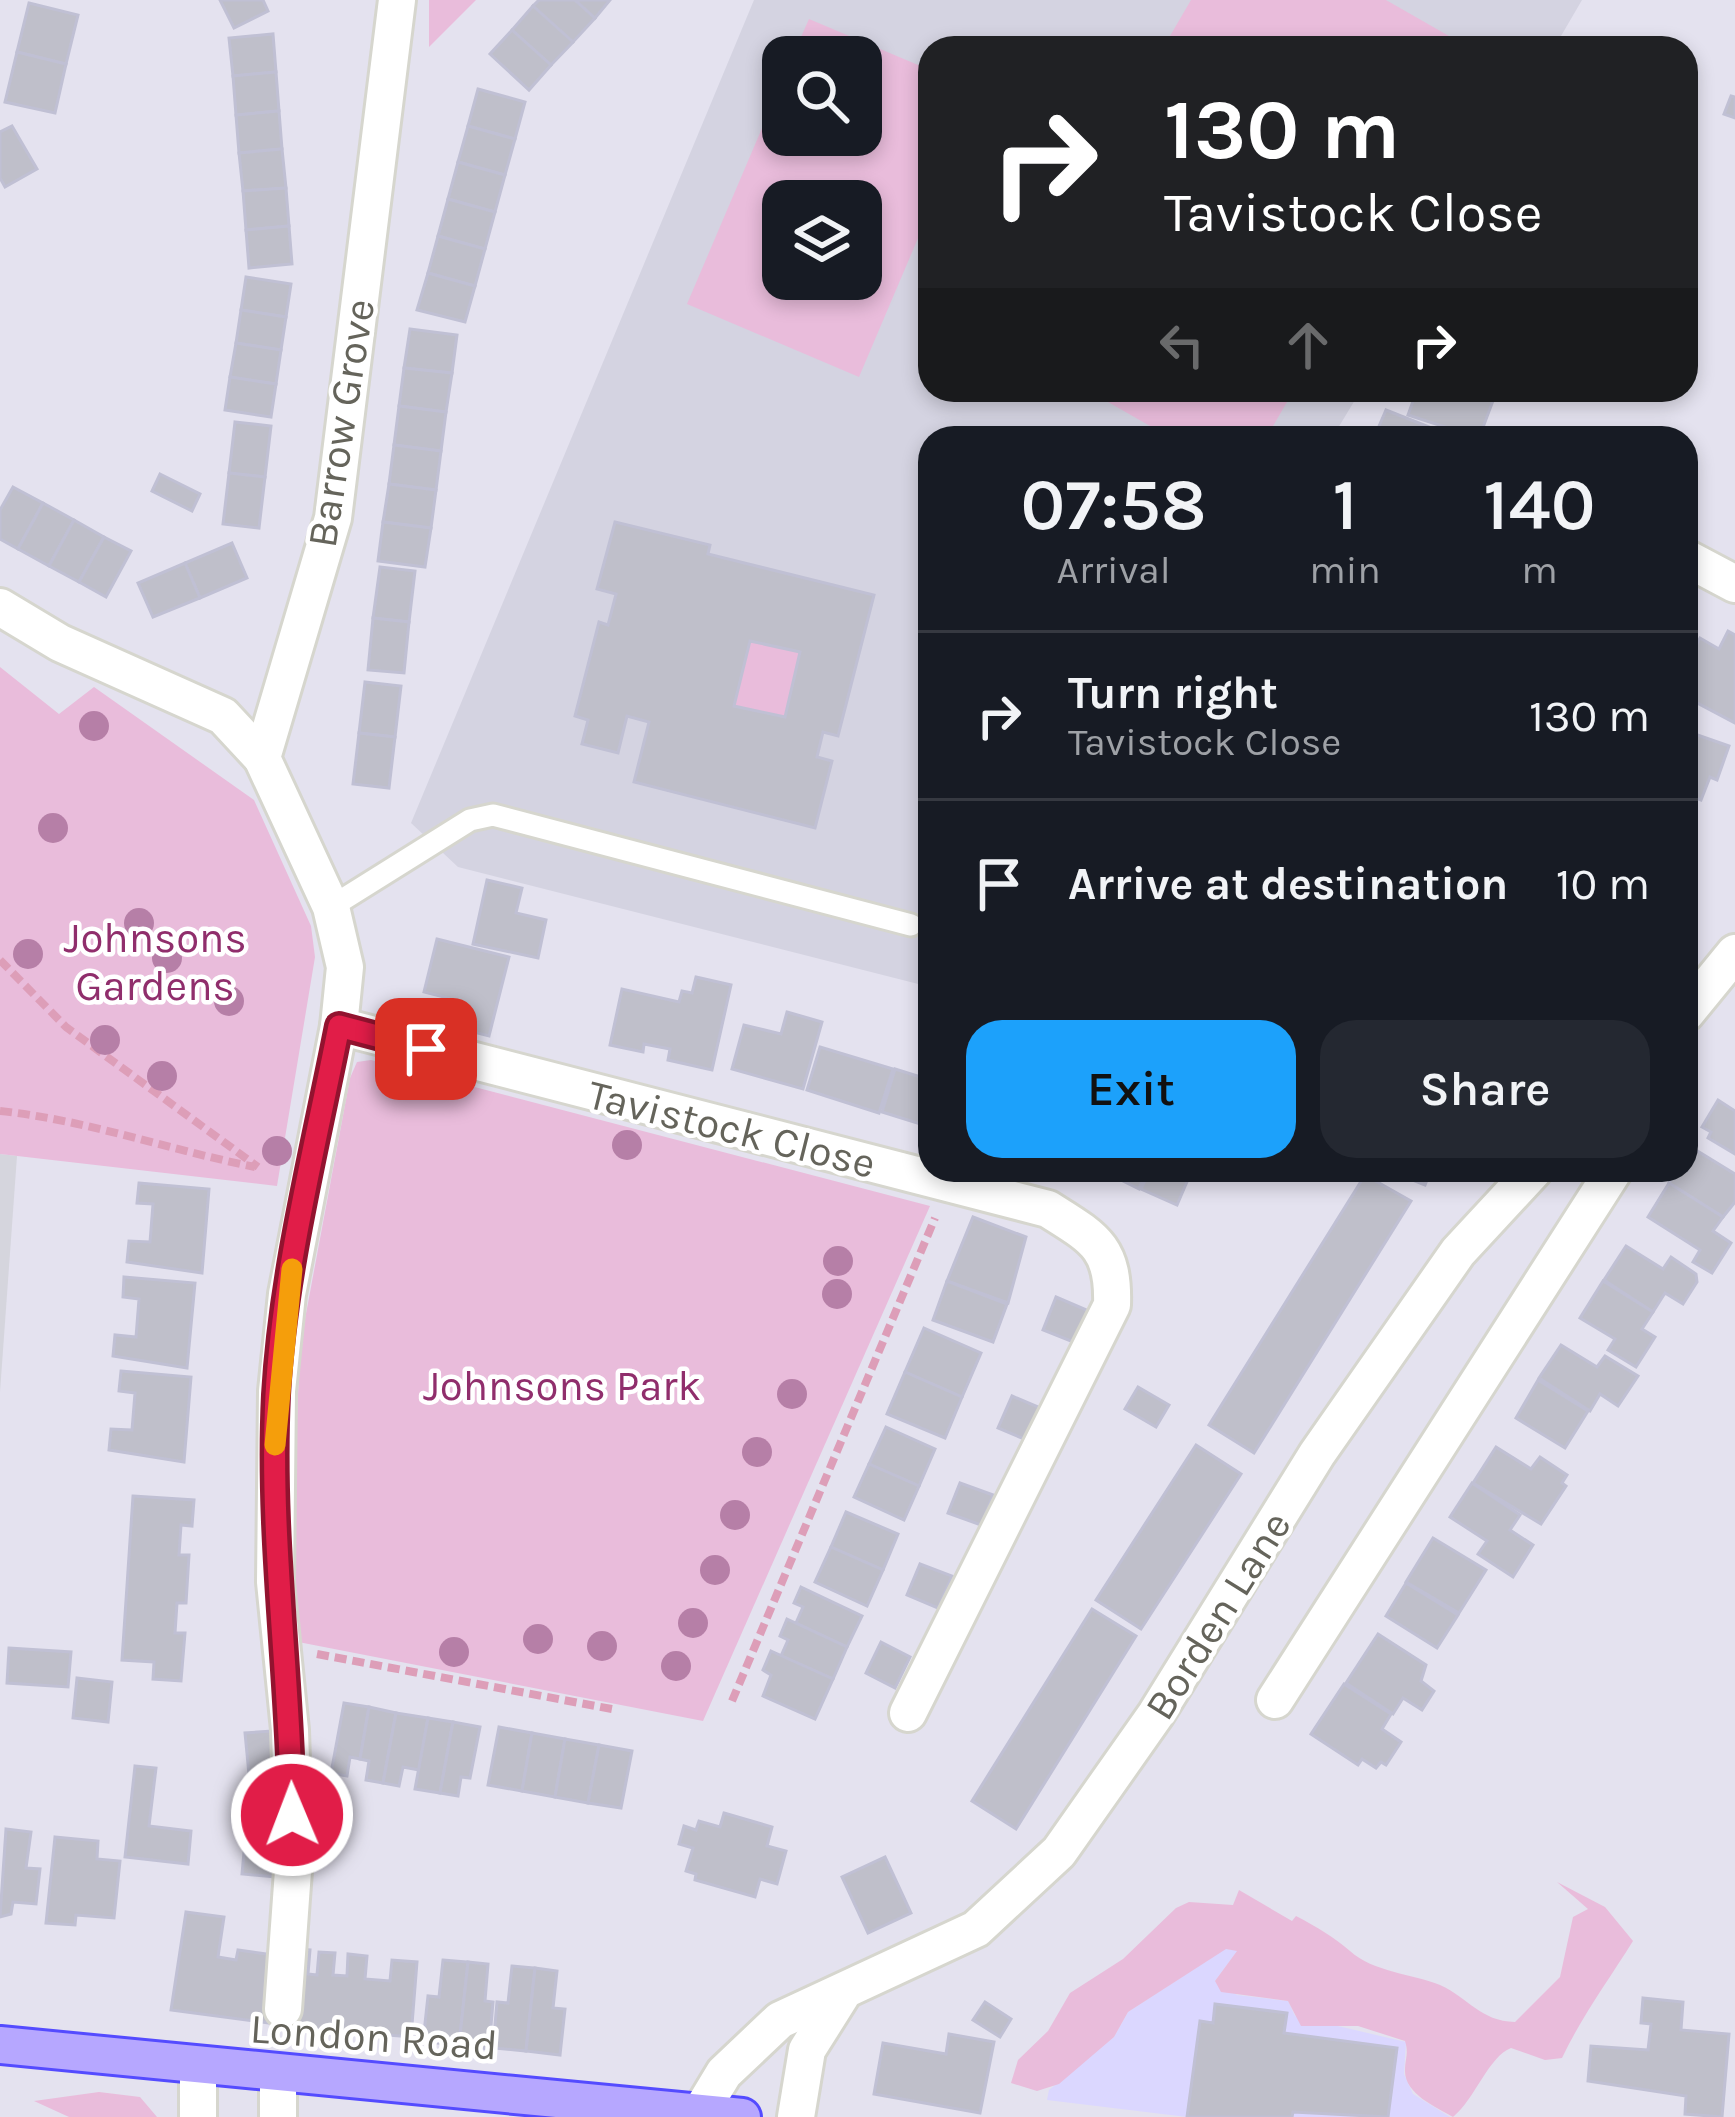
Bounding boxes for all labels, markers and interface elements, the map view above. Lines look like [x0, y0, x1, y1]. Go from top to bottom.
map controls [762, 36, 882, 300]
button: search [762, 36, 882, 156]
text: 130 m [1164, 81, 1400, 179]
icon: right [966, 84, 1122, 240]
button: layers [762, 180, 882, 300]
text: Tavistock Close [1164, 181, 1542, 245]
street label: Barrow Grove [297, 295, 385, 551]
icon: left [1149, 312, 1215, 378]
icon: ahead [1275, 312, 1341, 378]
icon: right [1401, 312, 1467, 378]
text: 07:58 [1021, 463, 1207, 547]
text: 1 [1332, 463, 1358, 547]
text: 140 [1483, 463, 1595, 547]
text: Arrival [1056, 547, 1171, 593]
text: min [1309, 547, 1381, 593]
text: m [1521, 547, 1558, 593]
text: Turn right [1068, 667, 1278, 719]
icon: right [966, 683, 1032, 749]
text: 130 m [1529, 690, 1650, 742]
text: Tavistock Close [1068, 719, 1341, 765]
icon: arrive [966, 851, 1032, 917]
text: Arrive at destination [1068, 858, 1508, 910]
text: 10 m [1556, 858, 1650, 910]
park label: Johnsons Gardens [63, 913, 247, 1011]
pin [375, 998, 477, 1100]
icon: arrive [393, 1016, 459, 1082]
button: Exit [966, 1020, 1296, 1158]
button: Share [1320, 1020, 1650, 1158]
street label: Tavistock Close [583, 1069, 881, 1189]
park label: Johnsons Park [423, 1361, 701, 1411]
street label: Borden Lane [1134, 1502, 1301, 1729]
position arrow [229, 1752, 355, 1878]
street label: London Road [249, 2003, 499, 2071]

